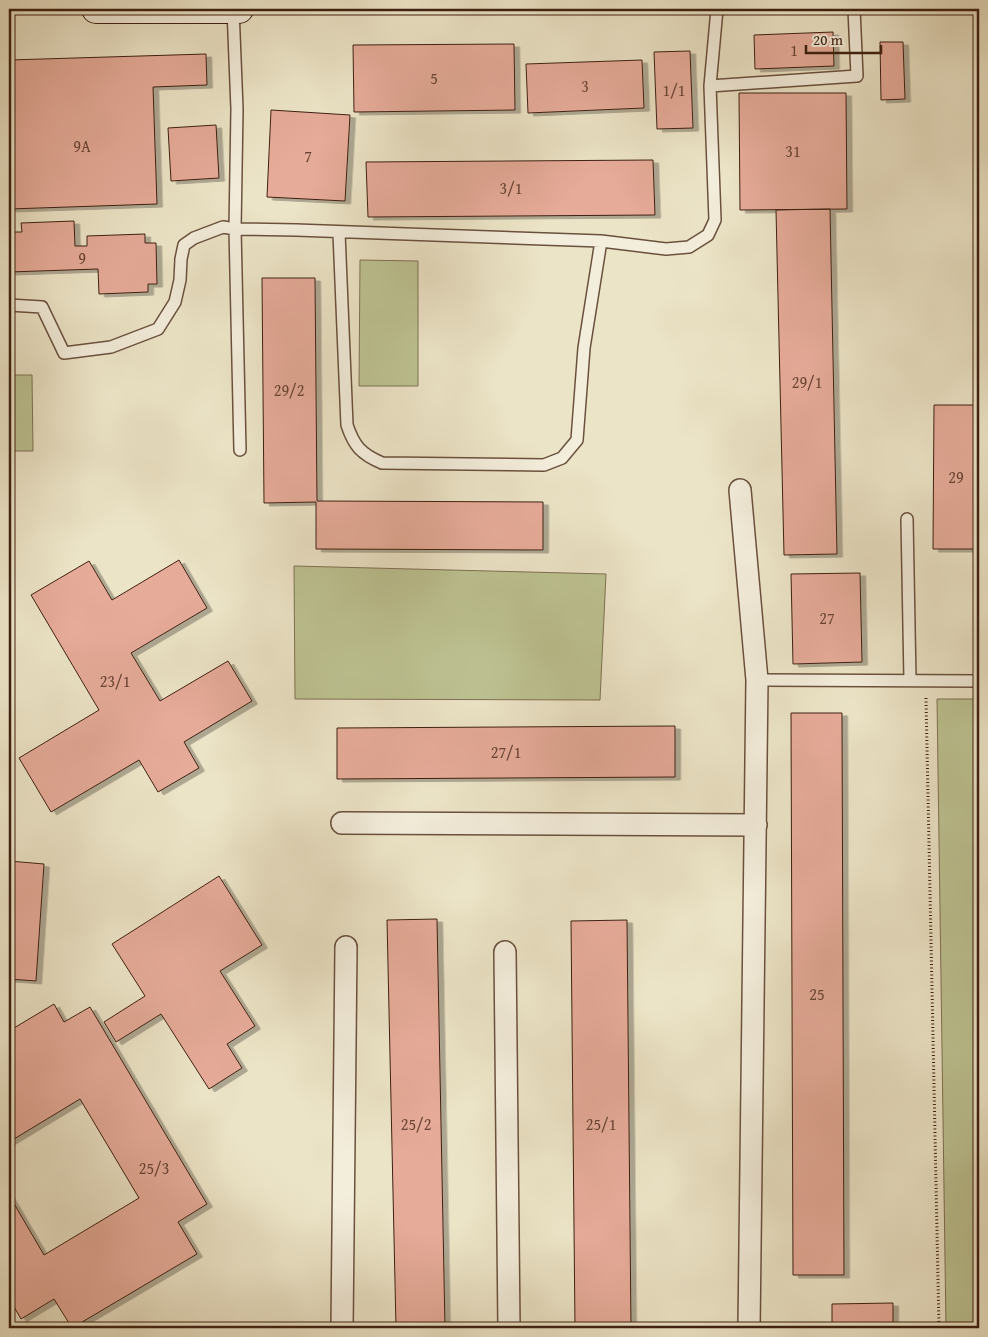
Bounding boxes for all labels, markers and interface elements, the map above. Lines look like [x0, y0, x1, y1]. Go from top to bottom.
scale bar [806, 22, 880, 54]
text: 20 m [813, 29, 844, 50]
house number: 1 [790, 38, 798, 62]
house number: 5 [430, 66, 438, 90]
house number: 3 [581, 74, 589, 98]
house number: 1/1 [663, 78, 685, 102]
house number: 9А [73, 134, 91, 158]
house number: 31 [785, 139, 801, 163]
house number: 7 [304, 144, 312, 168]
house number: 3/1 [500, 176, 522, 200]
house number: 9 [78, 246, 86, 270]
house number: 29/1 [792, 370, 822, 394]
house number: 29/2 [274, 378, 304, 402]
house number: 29 [948, 465, 964, 489]
house number: 27 [819, 606, 835, 630]
house number: 23/1 [100, 669, 130, 693]
house number: 27/1 [491, 740, 521, 764]
house number: 25 [809, 982, 825, 1006]
house number: 25/2 [401, 1112, 431, 1136]
house number: 25/1 [586, 1112, 616, 1136]
house number: 25/3 [139, 1156, 169, 1180]

